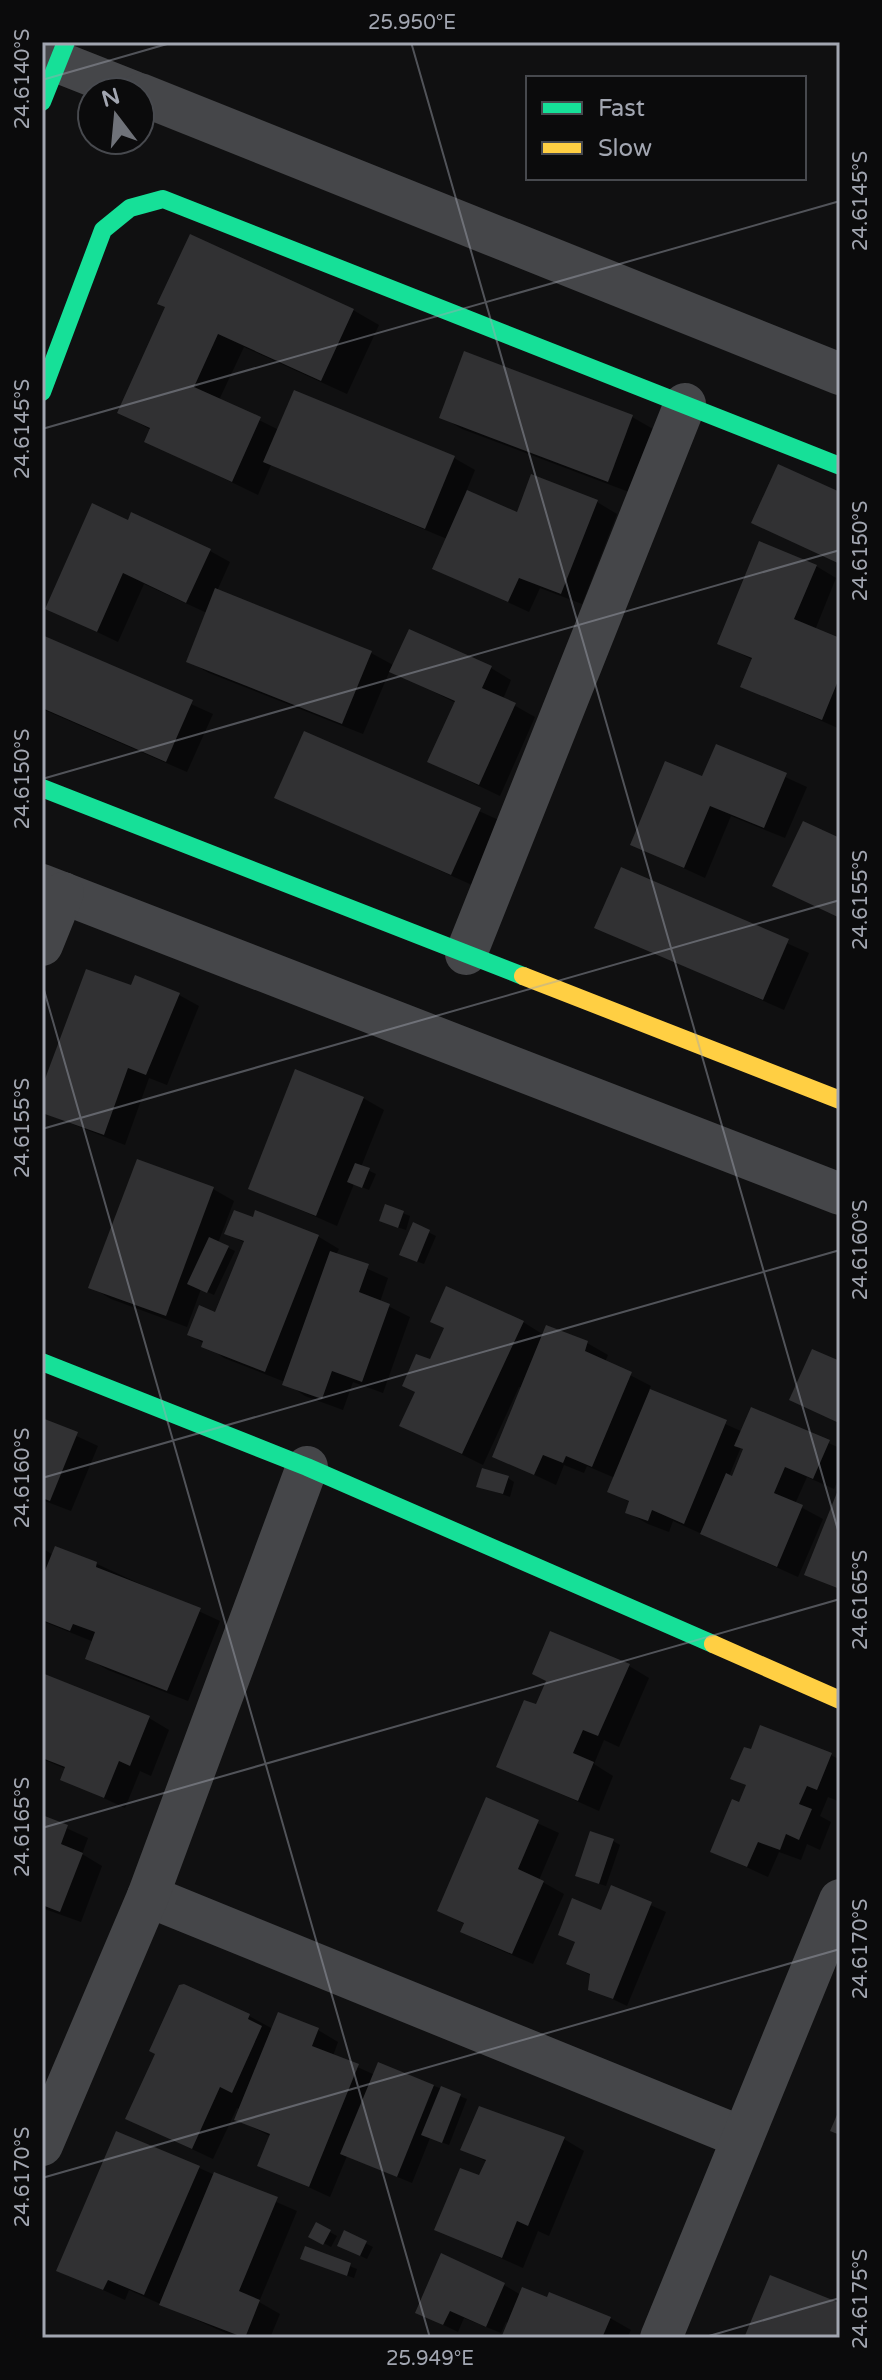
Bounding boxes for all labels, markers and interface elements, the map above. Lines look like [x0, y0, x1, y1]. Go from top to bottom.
text: 25.950°E [368, 11, 456, 35]
text: 24.6140°S [11, 29, 35, 129]
north arrow [76, 76, 156, 156]
legend [526, 76, 806, 180]
text: N [99, 83, 123, 113]
text: Fast [598, 94, 645, 123]
text: Slow [598, 134, 652, 163]
text: 24.6145°S [849, 151, 873, 251]
text: 24.6145°S [11, 379, 35, 479]
text: 24.6150°S [849, 501, 873, 601]
text: 24.6150°S [11, 729, 35, 829]
text: 24.6155°S [849, 850, 873, 950]
text: 24.6155°S [11, 1078, 35, 1178]
text: 24.6160°S [849, 1200, 873, 1300]
text: 24.6160°S [11, 1428, 35, 1528]
text: 24.6165°S [849, 1550, 873, 1650]
text: 24.6165°S [11, 1777, 35, 1877]
text: 24.6170°S [849, 1899, 873, 1999]
text: 24.6170°S [11, 2127, 35, 2227]
text: 24.6175°S [849, 2249, 873, 2349]
text: 25.949°E [386, 2347, 474, 2371]

